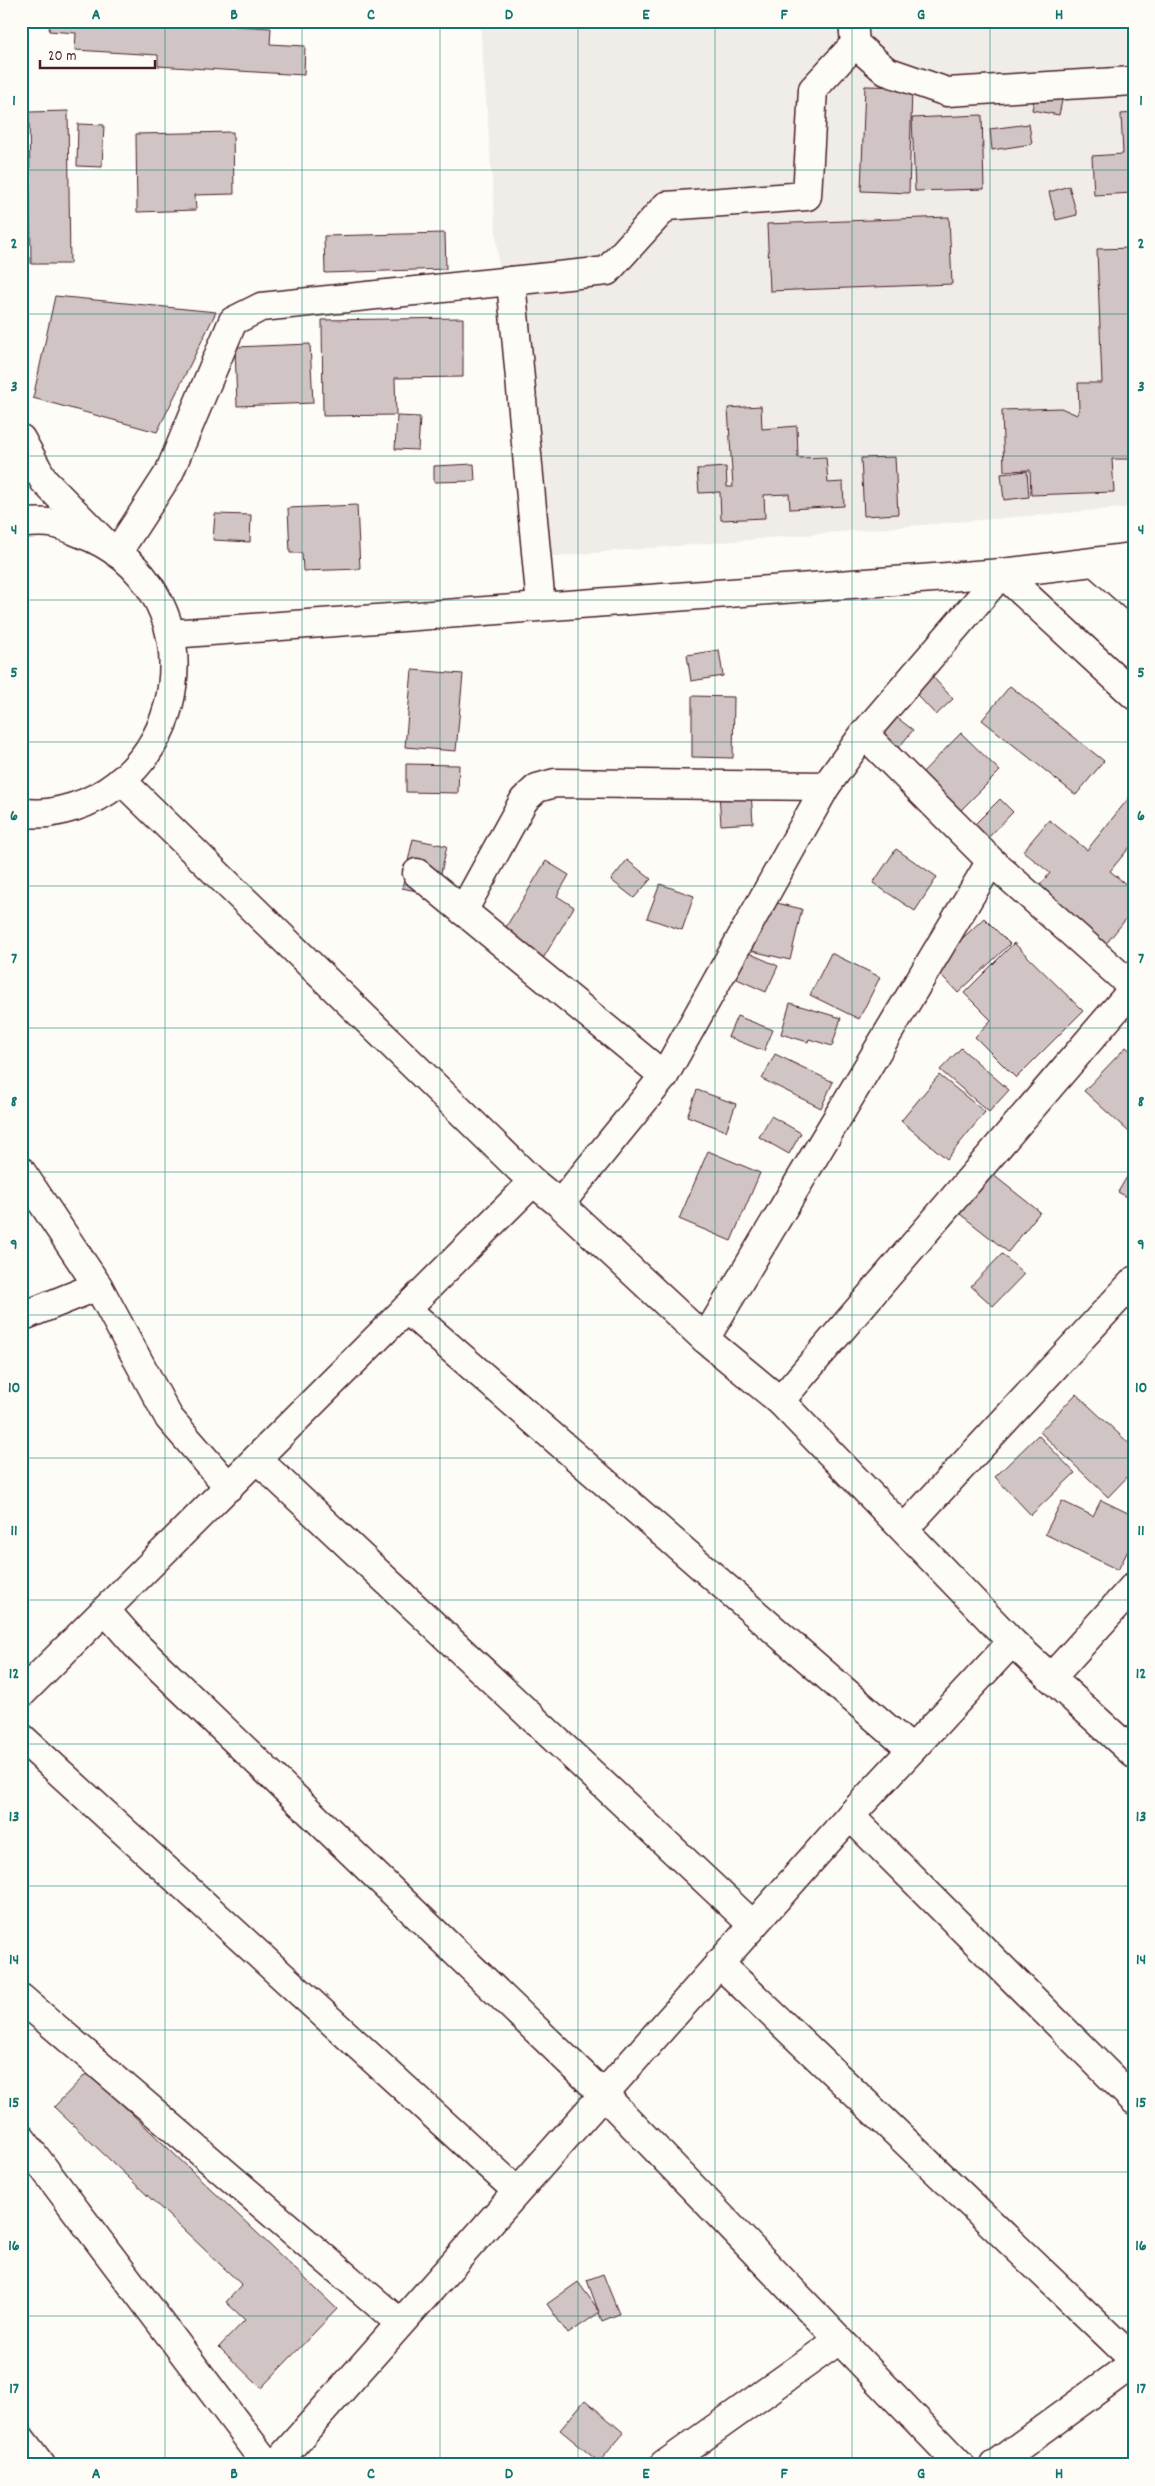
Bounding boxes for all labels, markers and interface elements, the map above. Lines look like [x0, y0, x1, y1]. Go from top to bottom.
text: A [92, 4, 101, 27]
text: B [230, 4, 238, 27]
text: C [367, 4, 375, 27]
text: D [505, 4, 514, 27]
text: E [642, 4, 650, 27]
text: F [780, 4, 788, 27]
text: G [917, 4, 925, 27]
text: H [1055, 4, 1063, 27]
scale bar [40, 38, 155, 70]
text: 20 m [48, 46, 76, 68]
text: 1 [12, 90, 16, 113]
text: 1 [1139, 90, 1143, 113]
text: 2 [11, 233, 18, 256]
text: 2 [1138, 233, 1145, 256]
text: 3 [10, 376, 18, 399]
text: 3 [1137, 376, 1145, 399]
text: 4 [11, 519, 17, 542]
text: 4 [1138, 519, 1144, 542]
text: 5 [10, 662, 18, 685]
text: 5 [1137, 662, 1145, 685]
text: 6 [10, 805, 18, 828]
text: 6 [1137, 805, 1145, 828]
text: 7 [11, 948, 17, 971]
text: 7 [1138, 948, 1144, 971]
text: 8 [11, 1091, 18, 1114]
text: 8 [1138, 1091, 1145, 1114]
text: 9 [10, 1234, 18, 1257]
text: 9 [1137, 1234, 1145, 1257]
text: 10 [8, 1377, 20, 1400]
text: 10 [1135, 1377, 1147, 1400]
text: 11 [10, 1520, 18, 1543]
text: 11 [1137, 1520, 1145, 1543]
text: 12 [9, 1663, 19, 1686]
text: 12 [1136, 1663, 1146, 1686]
text: 13 [9, 1806, 19, 1829]
text: 13 [1136, 1806, 1146, 1829]
text: 14 [9, 1949, 19, 1972]
text: 14 [1136, 1949, 1146, 1972]
text: 15 [9, 2092, 19, 2115]
text: 15 [1136, 2092, 1146, 2115]
text: 16 [8, 2235, 20, 2258]
text: 16 [1135, 2235, 1147, 2258]
text: 17 [9, 2378, 19, 2401]
text: 17 [1136, 2378, 1146, 2401]
text: A [92, 2463, 101, 2486]
text: B [230, 2463, 238, 2486]
text: C [367, 2463, 375, 2486]
text: D [505, 2463, 514, 2486]
text: E [642, 2463, 650, 2486]
text: F [780, 2463, 788, 2486]
text: G [917, 2463, 925, 2486]
text: H [1055, 2463, 1063, 2486]

